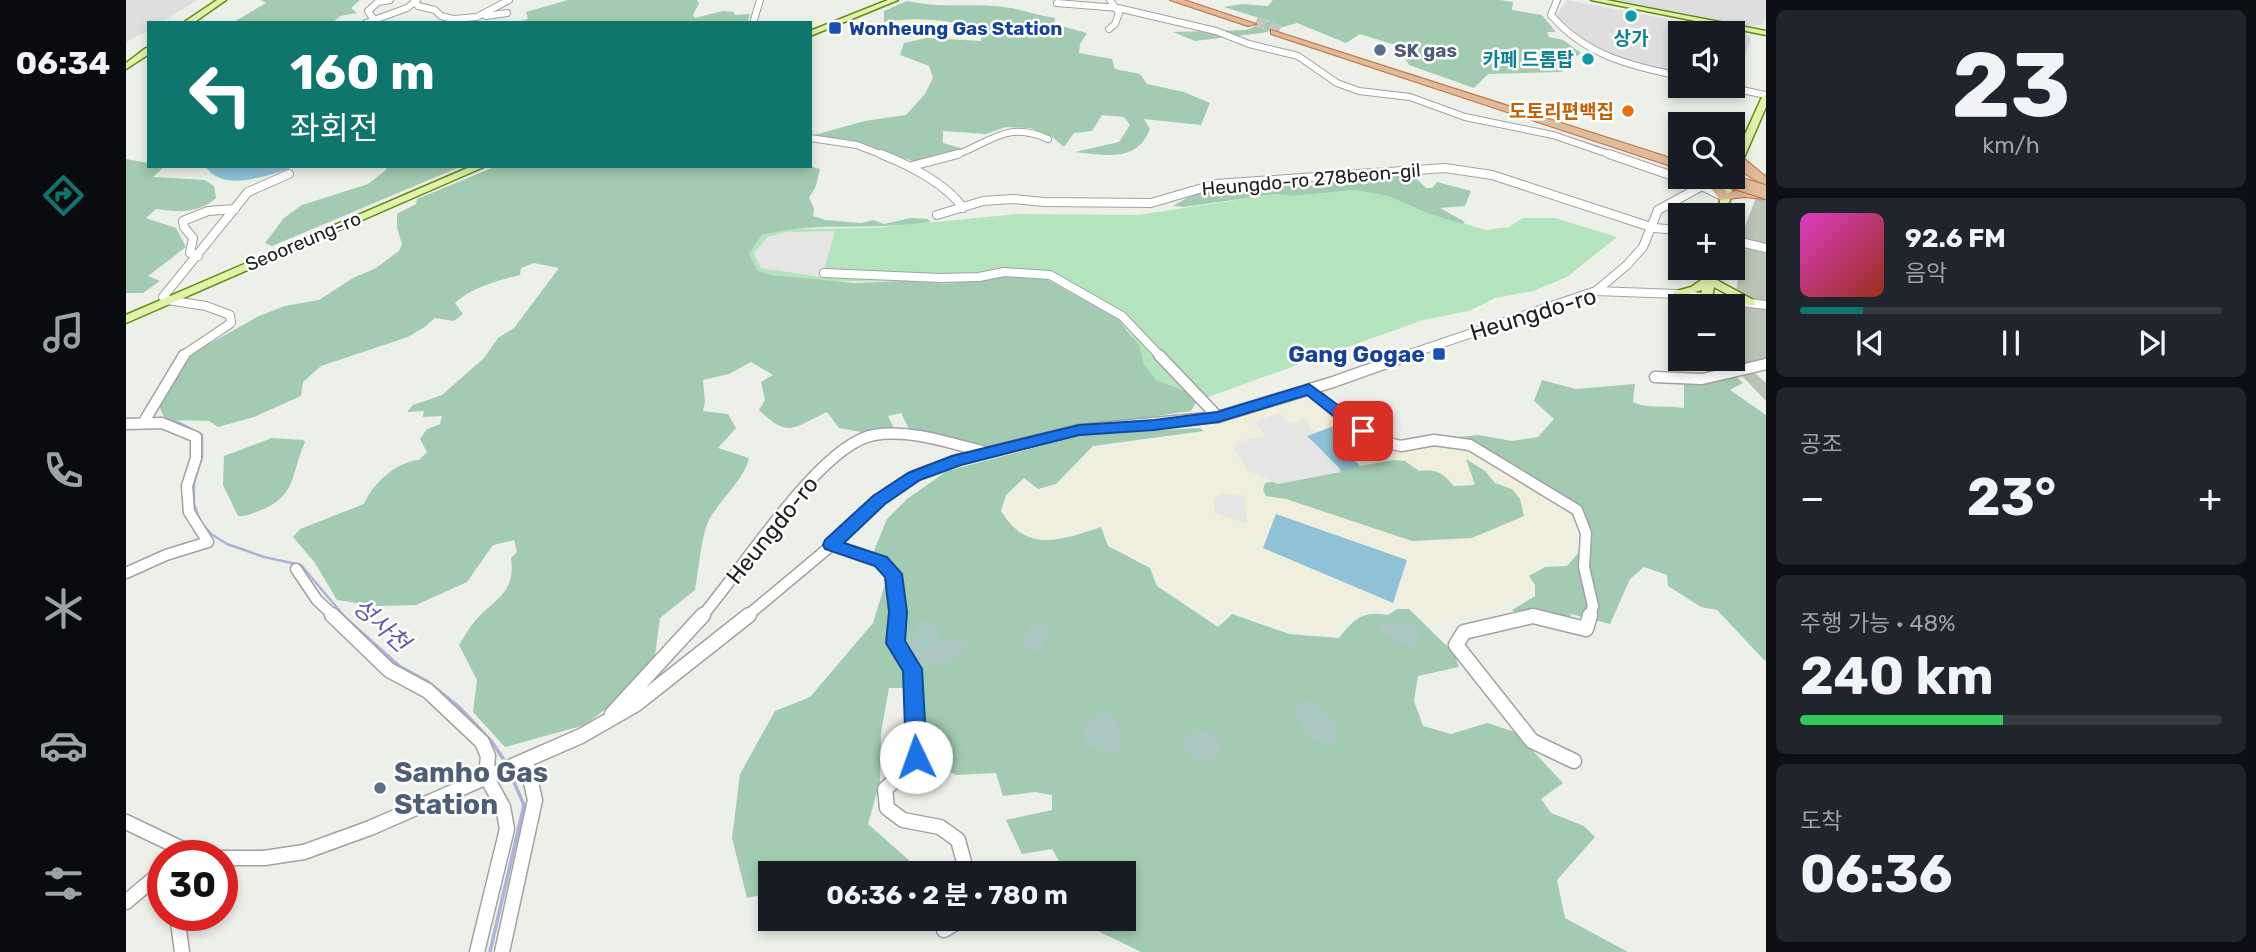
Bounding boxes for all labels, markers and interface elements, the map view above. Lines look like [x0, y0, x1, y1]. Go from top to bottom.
marker: 상가 [1623, 8, 1639, 24]
place label: Wonheung Gas Station [849, 17, 1063, 40]
marker: Wonheung Gas Station [827, 20, 843, 36]
map controls [1668, 21, 1745, 371]
button: sound [1668, 21, 1745, 98]
place label: 상가 [1614, 27, 1649, 50]
text: 23 [1951, 31, 2071, 139]
place label: SK gas [1394, 39, 1457, 62]
marker: SK gas [1372, 42, 1388, 58]
text: 160 m [290, 43, 435, 101]
text: 06:34 [16, 44, 110, 82]
place label: 카페 드롭탑 [1483, 48, 1574, 71]
icon: left [175, 49, 266, 140]
marker: 카페 드롭탑 [1580, 51, 1596, 67]
place label: 도토리편백집 [1509, 100, 1614, 123]
marker: 도토리편백집 [1620, 103, 1636, 119]
text: 좌회전 [290, 109, 378, 147]
button: search [1668, 112, 1745, 189]
text: km/h [1982, 131, 2040, 159]
street label: Heungdo-ro 278beon-gil [1201, 158, 1421, 201]
icon: directions [39, 171, 88, 220]
button: + [1668, 203, 1745, 280]
street label: Seooreung-ro [242, 207, 364, 276]
text: 92.6 FM [1905, 223, 2006, 254]
text: 음악 [1905, 259, 1947, 287]
street label: Heungdo-ro [1466, 282, 1600, 346]
button: − [1668, 294, 1745, 371]
icon: music [39, 308, 88, 357]
icon: previous [1851, 324, 1889, 362]
icon: pause [1992, 324, 2030, 362]
icon: next [2133, 324, 2171, 362]
place label: Gang Gogae [1288, 340, 1425, 368]
marker: Gang Gogae [1431, 346, 1447, 362]
pin [1333, 401, 1393, 461]
icon: arrive [1344, 412, 1382, 450]
text: 공조 [1800, 430, 1842, 458]
icon: phone [39, 446, 88, 495]
text: 23° [1967, 466, 2056, 528]
street label: Heungdo-ro [720, 470, 824, 590]
text: − [1800, 475, 1825, 521]
text: + [2198, 475, 2222, 521]
icon: climate [39, 584, 88, 633]
water label: 성사천 [347, 592, 417, 660]
text: 주행 가능 · 48% [1800, 609, 1956, 637]
text: 240 km [1800, 645, 1994, 707]
position arrow [879, 720, 953, 794]
icon: car [39, 721, 88, 770]
place label: Samho Gas Station [394, 756, 548, 821]
marker: Samho Gas Station [372, 780, 388, 796]
text: 도착 [1800, 807, 1842, 835]
speed limit sign: 30 [147, 840, 238, 931]
text: 06:36 [1800, 843, 1953, 905]
icon: filters [39, 859, 88, 908]
text: 06:36 · 2 분 · 780 m [826, 880, 1068, 911]

